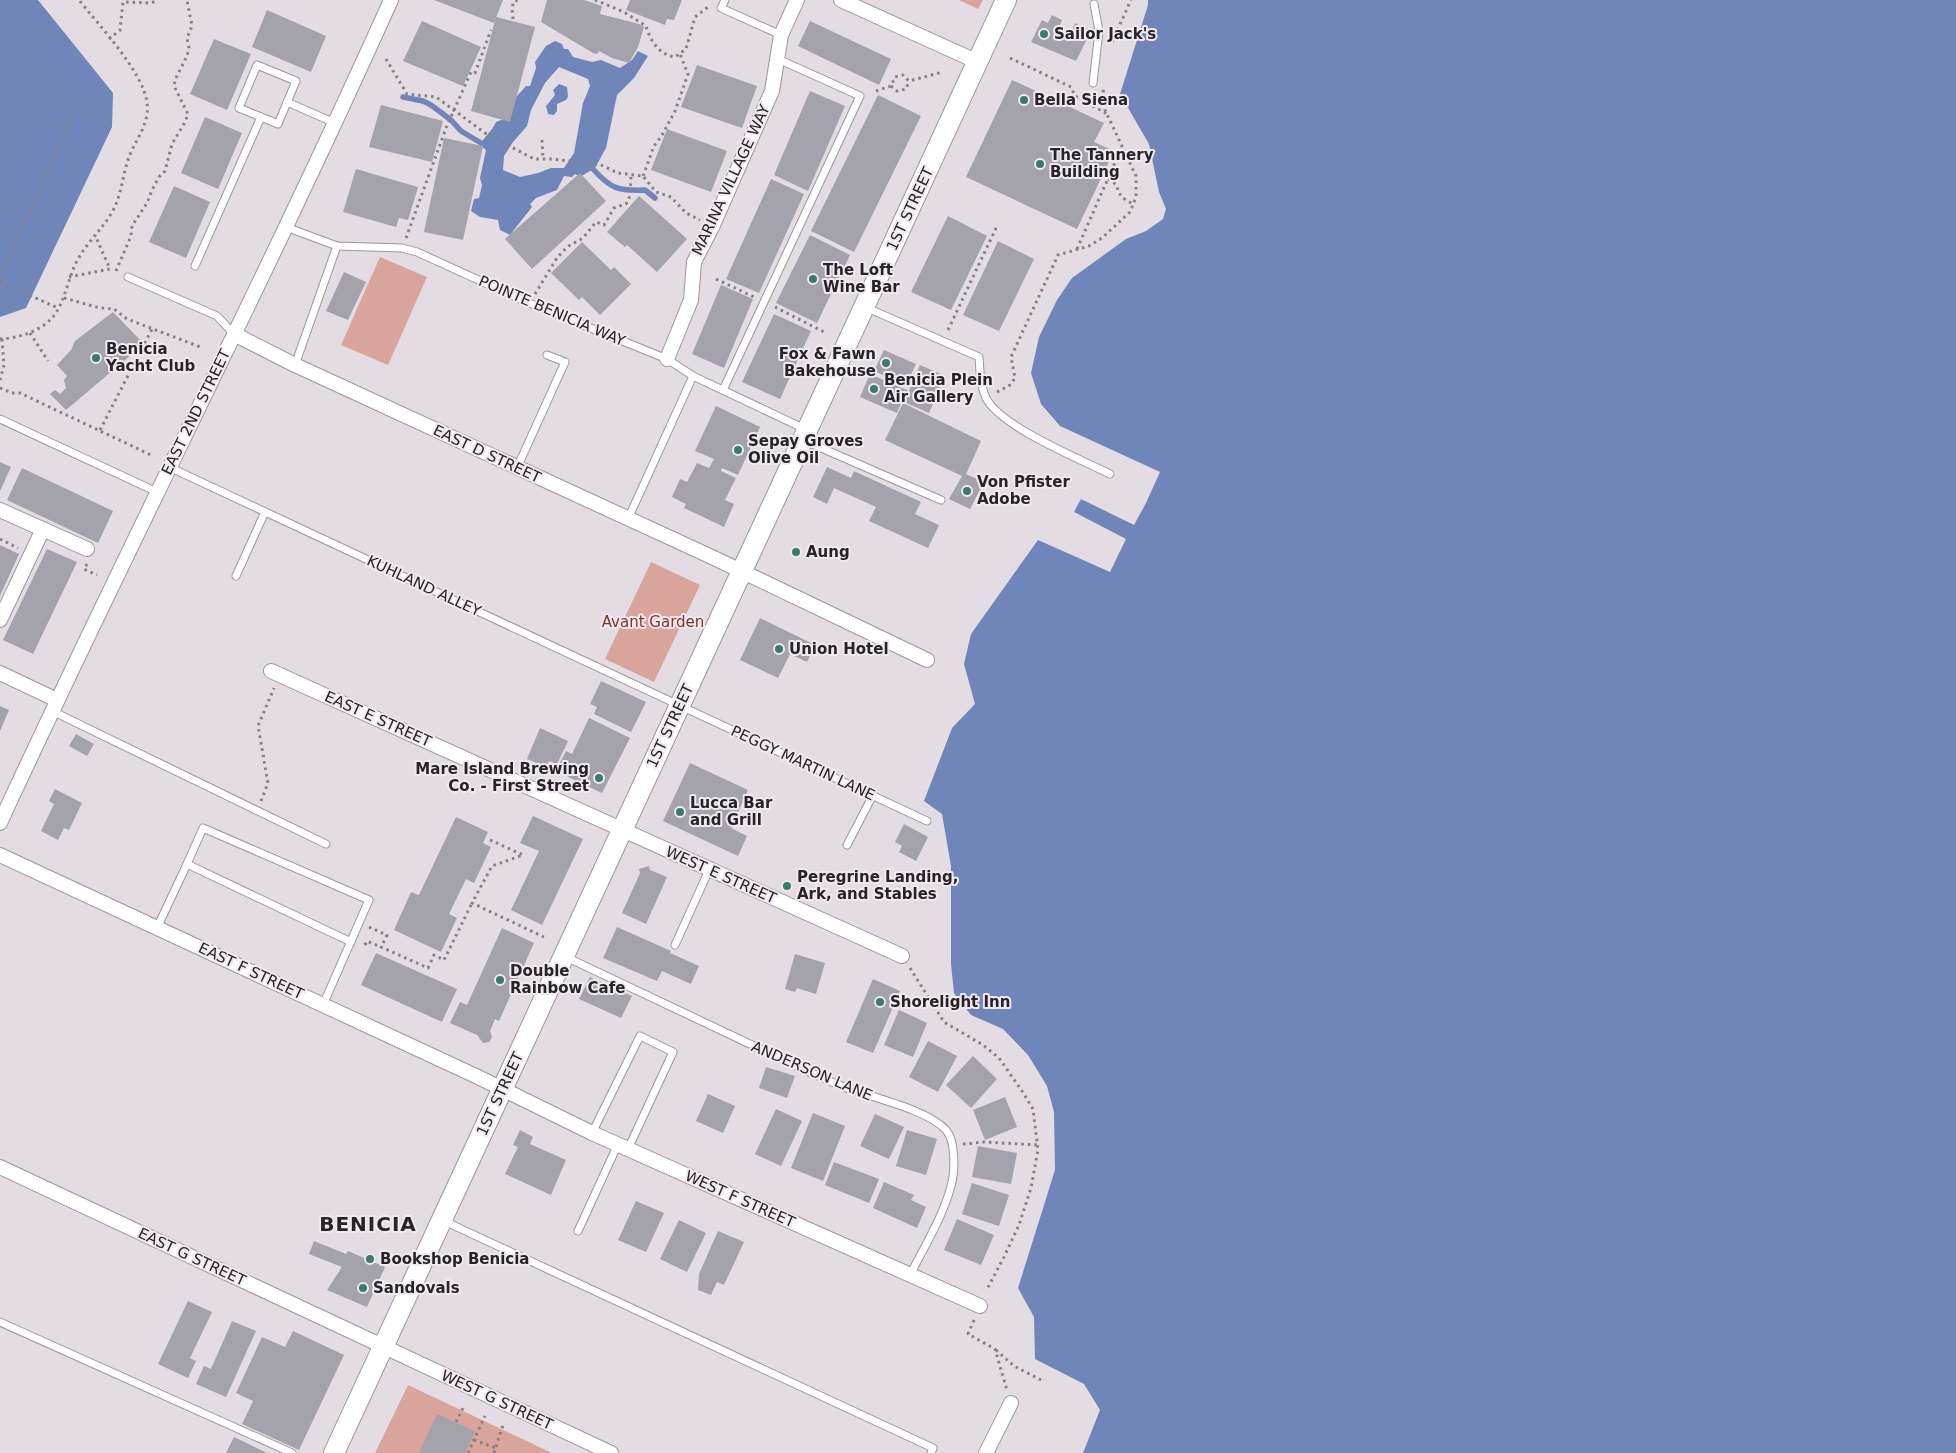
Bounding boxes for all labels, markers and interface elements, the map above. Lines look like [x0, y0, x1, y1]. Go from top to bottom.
place label: Sailor Jack's [1054, 25, 1156, 43]
marker: Sailor Jack's [1038, 28, 1050, 40]
place label: Bella Siena [1034, 91, 1128, 109]
marker: Bella Siena [1018, 94, 1030, 106]
street label: MARINA VILLAGE WAY [688, 101, 774, 258]
place label: The Tannery Building [1050, 146, 1154, 181]
marker: The Tannery Building [1034, 158, 1046, 170]
street label: 1ST STREET [883, 164, 938, 254]
place label: The Loft Wine Bar [823, 261, 900, 296]
street label: POINTE BENICIA WAY [476, 272, 629, 350]
marker: The Loft Wine Bar [807, 273, 819, 285]
place label: Benicia Yacht Club [105, 340, 195, 375]
place label: Fox & Fawn Bakehouse [779, 345, 876, 380]
street label: EAST 2ND STREET [158, 346, 235, 478]
marker: Benicia Yacht Club [90, 352, 102, 364]
marker: Fox & Fawn Bakehouse [880, 357, 892, 369]
place label: Benicia Plein Air Gallery [884, 371, 993, 406]
marker: Benicia Plein Air Gallery [868, 383, 880, 395]
street label: EAST D STREET [430, 421, 544, 487]
place label: Sepay Groves Olive Oil [748, 432, 863, 467]
marker: Sepay Groves Olive Oil [732, 444, 744, 456]
place label: Von Pfister Adobe [977, 473, 1070, 508]
marker: Von Pfister Adobe [961, 485, 973, 497]
place label: Aung [806, 543, 850, 561]
marker: Aung [790, 546, 802, 558]
street label: KUHLAND ALLEY [364, 552, 485, 621]
park label: Avant Garden [602, 613, 704, 631]
place label: Union Hotel [789, 640, 889, 658]
marker: Union Hotel [773, 643, 785, 655]
street label: 1ST STREET [643, 681, 698, 771]
street label: EAST E STREET [322, 687, 435, 751]
street label: PEGGY MARTIN LANE [728, 722, 878, 804]
place label: Mare Island Brewing Co. - First Street [415, 760, 589, 795]
marker: Mare Island Brewing Co. - First Street [593, 772, 605, 784]
place label: Lucca Bar and Grill [690, 794, 773, 829]
marker: Lucca Bar and Grill [674, 806, 686, 818]
street label: WEST E STREET [663, 843, 780, 908]
place label: Peregrine Landing, Ark, and Stables [797, 868, 958, 903]
marker: Peregrine Landing, Ark, and Stables [781, 880, 793, 892]
street label: EAST F STREET [196, 939, 307, 1004]
place label: Double Rainbow Cafe [510, 962, 625, 997]
marker: Double Rainbow Cafe [494, 974, 506, 986]
place label: Shorelight Inn [890, 993, 1010, 1011]
marker: Shorelight Inn [874, 996, 886, 1008]
street label: ANDERSON LANE [749, 1037, 875, 1105]
street label: 1ST STREET [473, 1049, 528, 1139]
street label: WEST F STREET [682, 1167, 798, 1232]
district label: BENICIA [319, 1212, 417, 1236]
street label: EAST G STREET [135, 1224, 249, 1290]
place label: Bookshop Benicia [380, 1250, 529, 1268]
marker: Bookshop Benicia [364, 1253, 376, 1265]
place label: Sandovals [373, 1279, 460, 1297]
marker: Sandovals [357, 1282, 369, 1294]
street label: WEST G STREET [438, 1366, 557, 1434]

